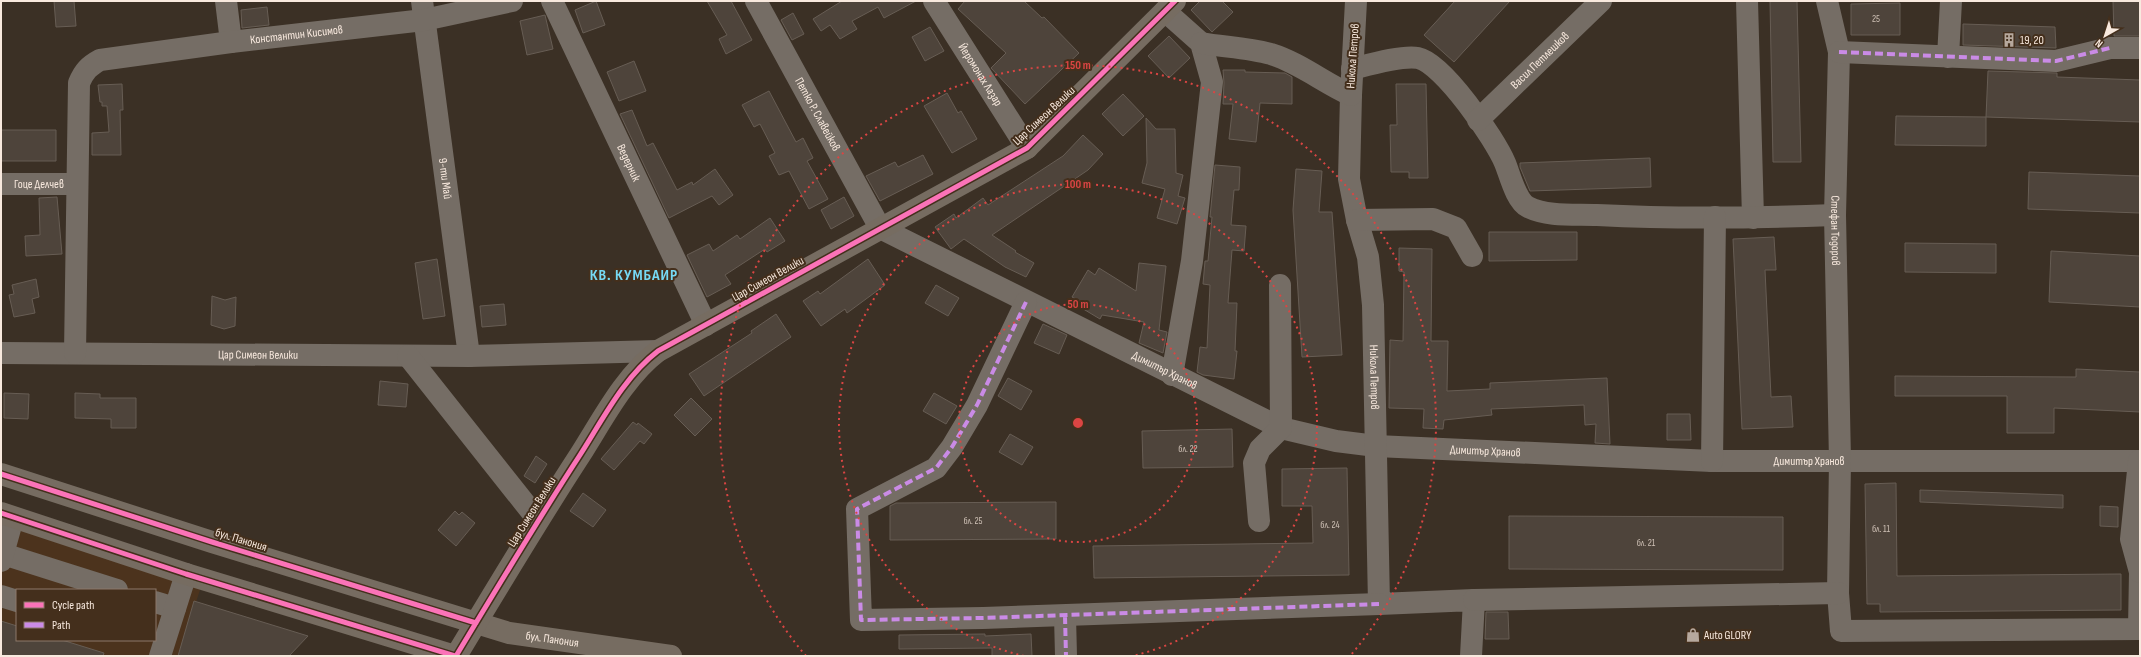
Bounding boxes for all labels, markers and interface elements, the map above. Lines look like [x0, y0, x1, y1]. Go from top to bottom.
house number: 25 [1872, 13, 1880, 25]
north arrow [2085, 16, 2125, 56]
street label: Константин Кисимов [249, 22, 344, 47]
street label: Никола Петров [1343, 23, 1363, 89]
street label: Васил Петлешков [1507, 28, 1572, 92]
building icon: 19, 20 [2001, 32, 2017, 48]
place label: 19, 20 [2020, 33, 2044, 48]
text: N [2093, 36, 2105, 50]
street label: Йеромонах Лазар [955, 40, 1006, 109]
text: 150 m [1065, 58, 1091, 73]
street label: Петко Р. Славейков [792, 75, 844, 154]
street label: Цар Симеон Велики [1010, 83, 1078, 149]
street label: Ведерник [614, 142, 644, 184]
street label: 9-ти Май [435, 157, 456, 200]
street label: Гоце Делчев [14, 177, 64, 192]
text: 100 m [1065, 177, 1091, 192]
street label: Стефан Тодоров [1827, 195, 1844, 266]
street label: Цар Симеон Велики [729, 253, 807, 305]
district label: КВ. КУМБАИР [590, 266, 678, 285]
text: 50 m [1068, 297, 1088, 312]
street label: Никола Петров [1366, 345, 1383, 410]
street label: Цар Симеон Велики [218, 347, 298, 362]
street label: Димитър Хранов [1130, 348, 1200, 393]
centre of rings [1071, 416, 1085, 430]
street label: Димитър Хранов [1450, 442, 1521, 460]
house number: бл. 22 [1178, 443, 1198, 455]
street label: Димитър Хранов [1774, 454, 1845, 469]
street label: Цар Симеон Велики [504, 474, 560, 550]
house number: бл. 25 [963, 515, 983, 527]
house number: бл. 24 [1320, 519, 1340, 531]
house number: бл. 11 [1872, 523, 1891, 535]
street label: бул. Панония [213, 525, 269, 555]
house number: бл. 21 [1637, 537, 1656, 549]
legend [16, 589, 156, 641]
text: Cycle path [52, 598, 94, 613]
text: Path [52, 618, 70, 633]
shop icon: Auto GLORY [1685, 627, 1701, 643]
street label: бул. Панония [525, 628, 580, 650]
place label: Auto GLORY [1703, 628, 1751, 643]

